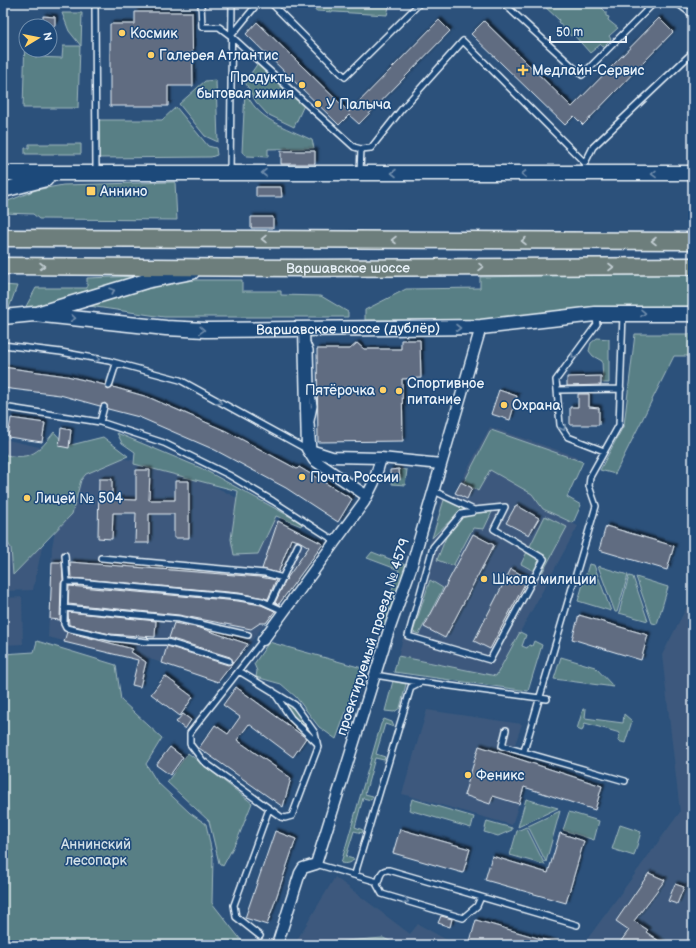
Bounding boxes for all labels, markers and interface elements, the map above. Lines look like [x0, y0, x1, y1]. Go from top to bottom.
north arrow [18, 18, 58, 58]
scale bar [550, 18, 626, 44]
place label: Космик [130, 25, 178, 42]
text: 50 m [556, 25, 583, 40]
marker: Космик [117, 28, 127, 38]
text: N [40, 31, 54, 42]
place label: Галерея Атлантис [159, 47, 278, 64]
marker: Галерея Атлантис [146, 50, 156, 60]
place label: Медлайн-Сервис [532, 62, 645, 79]
marker: Медлайн-Сервис [517, 64, 529, 76]
place label: Продукты бытовая химия [197, 69, 294, 102]
marker: Продукты бытовая химия [297, 80, 307, 90]
place label: У Палыча [326, 96, 392, 113]
marker: У Палыча [313, 99, 323, 109]
one-way arrow [261, 169, 267, 177]
one-way arrow [391, 169, 397, 177]
one-way arrow [521, 170, 527, 178]
one-way arrow [651, 170, 657, 178]
place label: Аннино [99, 183, 147, 200]
marker: Аннино [85, 185, 97, 197]
one-way arrow [261, 235, 267, 244]
one-way arrow [391, 236, 397, 244]
one-way arrow [521, 237, 527, 245]
one-way arrow [651, 237, 657, 245]
street label: Варшавское шоссе [286, 259, 410, 277]
one-way arrow [39, 262, 45, 270]
one-way arrow [478, 263, 484, 271]
one-way arrow [608, 263, 614, 271]
one-way arrow [108, 287, 115, 296]
one-way arrow [640, 309, 646, 318]
one-way arrow [70, 314, 76, 323]
street label: Варшавское шоссе (дублёр) [256, 319, 440, 338]
one-way arrow [455, 324, 461, 332]
one-way arrow [199, 326, 205, 334]
one-way arrow [572, 351, 579, 358]
one-way arrow [94, 354, 100, 363]
place label: Спортивное питание [407, 375, 484, 408]
place label: Пятёрочка [305, 382, 376, 399]
marker: Пятёрочка [378, 385, 388, 395]
marker: Спортивное питание [394, 386, 404, 396]
one-way arrow [214, 397, 222, 404]
place label: Охрана [512, 397, 561, 414]
marker: Охрана [499, 400, 509, 410]
one-way arrow [558, 424, 566, 431]
place label: Почта России [310, 469, 399, 486]
marker: Почта России [297, 472, 307, 482]
place label: Лицей № 504 [34, 490, 124, 507]
marker: Лицей № 504 [22, 493, 32, 503]
street label: проектируемый проезд № 4579 [333, 536, 413, 738]
place label: Школа милиции [492, 571, 597, 588]
marker: Школа милиции [479, 574, 489, 584]
place label: Феникс [476, 767, 525, 784]
marker: Феникс [463, 770, 473, 780]
park label: Аннинский лесопарк [60, 836, 131, 869]
one-way arrow [402, 896, 409, 905]

